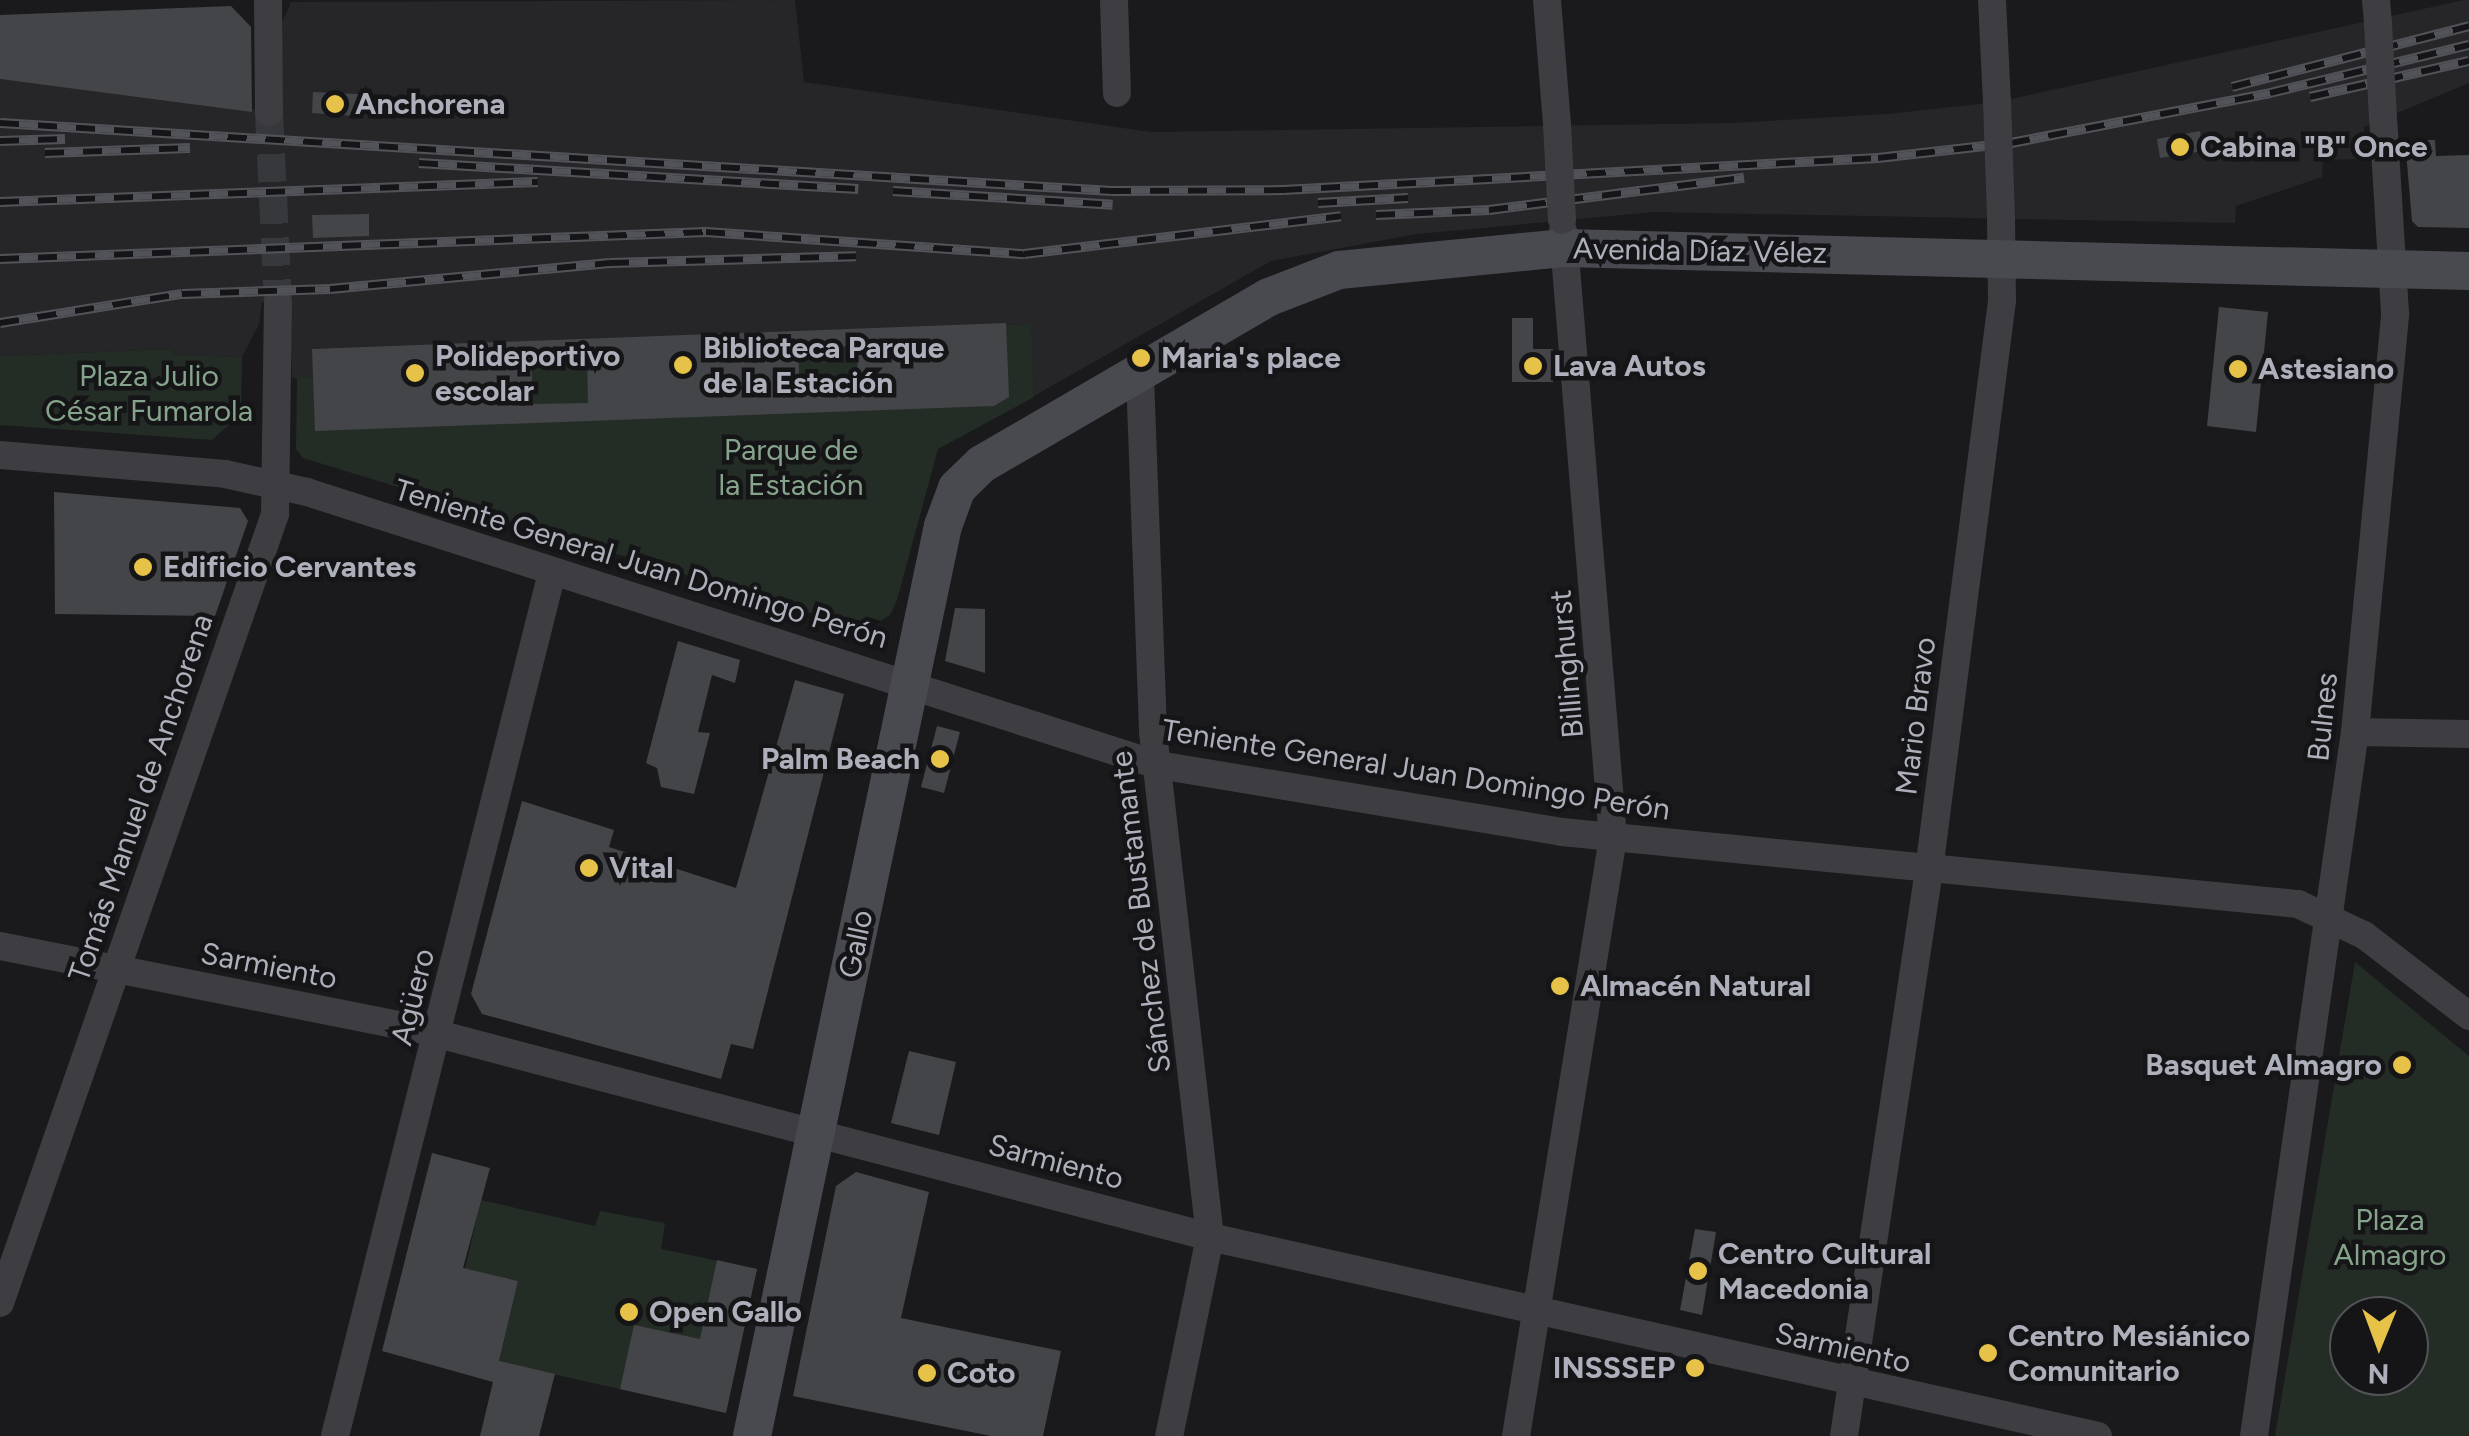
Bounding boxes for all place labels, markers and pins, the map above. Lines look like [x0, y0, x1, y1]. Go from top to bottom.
place label: Anchorena [355, 86, 505, 122]
marker: Anchorena [324, 93, 346, 115]
place label: Cabina "B" Once [2200, 129, 2428, 165]
marker: Cabina "B" Once [2169, 136, 2191, 158]
place label: Biblioteca Parque de la Estación [703, 330, 944, 400]
place label: Polideportivo escolar [435, 338, 620, 408]
place label: Maria's place [1161, 340, 1341, 376]
marker: Maria's place [1130, 347, 1152, 369]
place label: Lava Autos [1553, 348, 1706, 384]
place label: Astesiano [2258, 351, 2394, 387]
marker: Biblioteca Parque de la Estación [672, 354, 694, 376]
marker: Lava Autos [1522, 355, 1544, 377]
marker: Astesiano [2227, 358, 2249, 380]
marker: Polideportivo escolar [404, 362, 426, 384]
place label: Edificio Cervantes [163, 549, 416, 585]
marker: Edificio Cervantes [132, 556, 154, 578]
place label: Palm Beach [761, 741, 920, 777]
marker: Palm Beach [929, 748, 951, 770]
place label: Vital [609, 850, 674, 886]
marker: Vital [578, 857, 600, 879]
place label: Almacén Natural [1580, 968, 1811, 1004]
marker: Almacén Natural [1549, 975, 1571, 997]
place label: Basquet Almagro [2145, 1047, 2382, 1083]
marker: Basquet Almagro [2391, 1054, 2413, 1076]
place label: Centro Cultural Macedonia [1718, 1236, 1931, 1306]
marker: Centro Cultural Macedonia [1687, 1260, 1709, 1282]
place label: Open Gallo [649, 1294, 802, 1330]
marker: Open Gallo [618, 1301, 640, 1323]
place label: Centro Mesiánico Comunitario [2008, 1318, 2250, 1388]
marker: Centro Mesiánico Comunitario [1977, 1342, 1999, 1364]
place label: INSSSEP [1553, 1350, 1675, 1386]
place label: Coto [947, 1355, 1015, 1391]
marker: INSSSEP [1684, 1357, 1706, 1379]
marker: Coto [916, 1362, 938, 1384]

